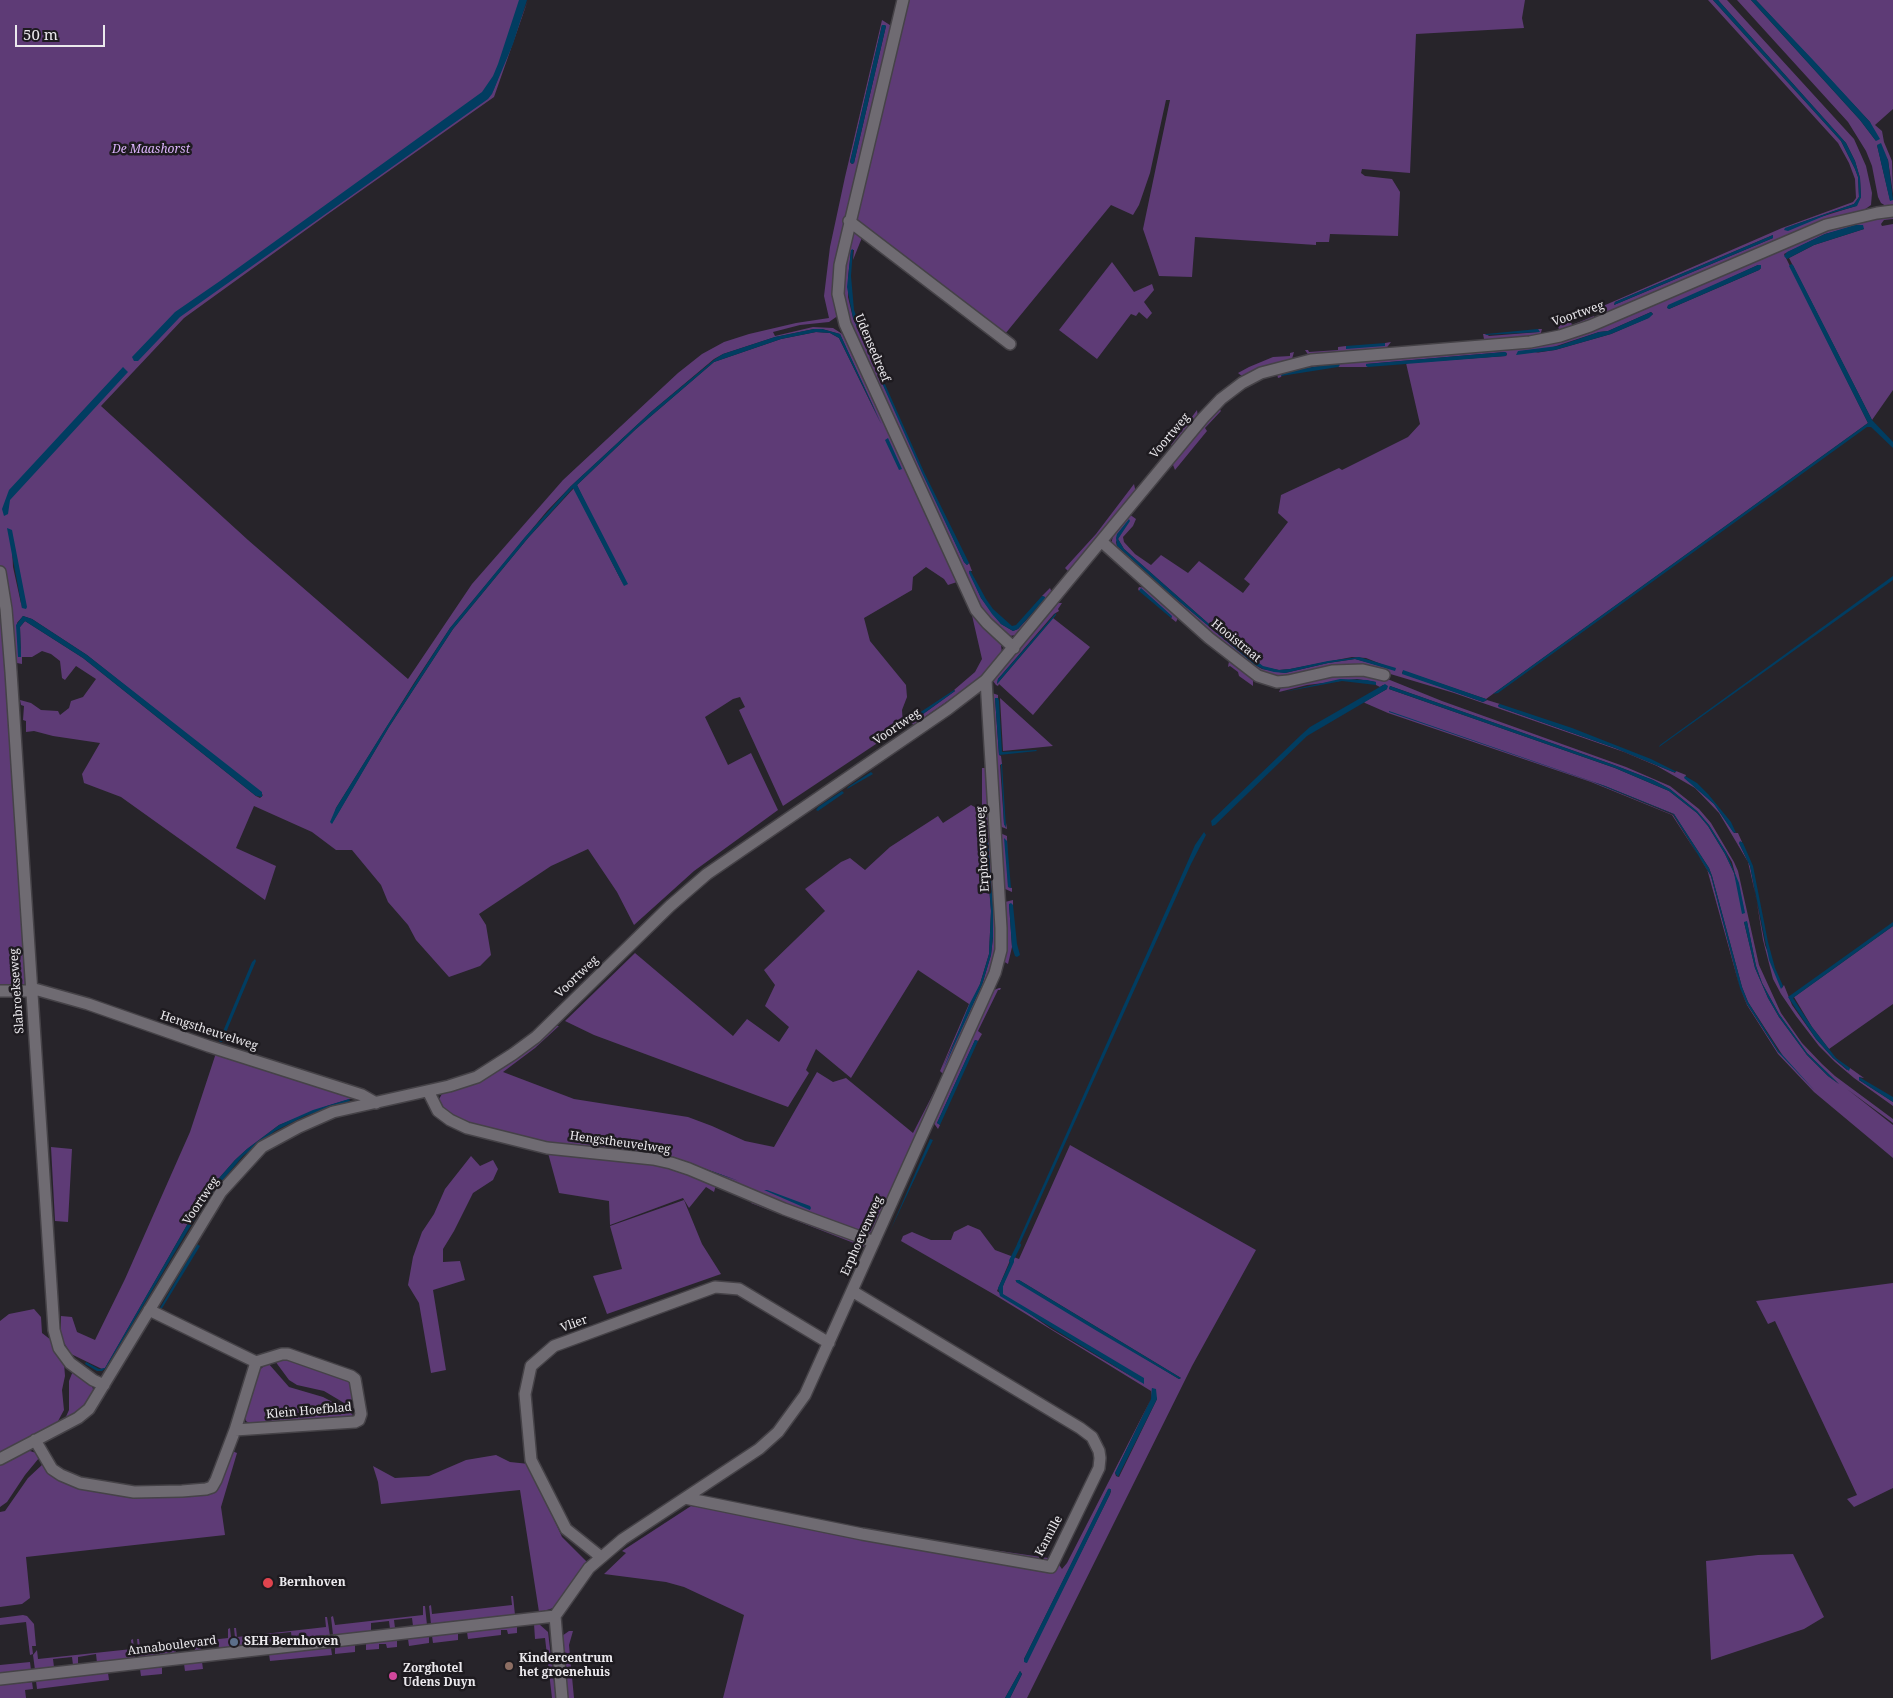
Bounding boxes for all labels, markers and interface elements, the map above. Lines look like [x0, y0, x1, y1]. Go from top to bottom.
scale bar [18, 15, 108, 47]
text: 50 m [23, 24, 58, 44]
park label: De Maashorst [112, 143, 190, 157]
street label: Voortweg [1550, 298, 1606, 330]
street label: Udensedreef [851, 312, 893, 384]
street label: Voortweg [1147, 411, 1193, 461]
street label: Hooistraat [1208, 617, 1264, 665]
street label: Voortweg [870, 706, 924, 748]
street label: Erphoevenweg [974, 806, 992, 892]
street label: Slabroekseweg [7, 948, 27, 1034]
street label: Voortweg [552, 953, 602, 1001]
street label: Hengstheuvelweg [158, 1008, 260, 1054]
street label: Hengstheuvelweg [569, 1129, 671, 1157]
street label: Voortweg [180, 1174, 222, 1228]
street label: Erphoevenweg [838, 1194, 886, 1278]
street label: Vlier [559, 1312, 589, 1336]
street label: Klein Hoefblad [266, 1400, 352, 1422]
street label: Kamille [1032, 1513, 1066, 1559]
marker: Bernhoven [261, 1576, 275, 1590]
place label: Bernhoven [279, 1576, 346, 1590]
street label: Annaboulevard [127, 1633, 217, 1659]
place label: SEH Bernhoven [244, 1635, 338, 1649]
marker: SEH Bernhoven [228, 1636, 240, 1648]
place label: Kindercentrum het groenehuis [519, 1652, 613, 1680]
marker: Kindercentrum het groenehuis [503, 1660, 515, 1672]
place label: Zorghotel Udens Duyn [403, 1662, 476, 1690]
marker: Zorghotel Udens Duyn [387, 1670, 399, 1682]

